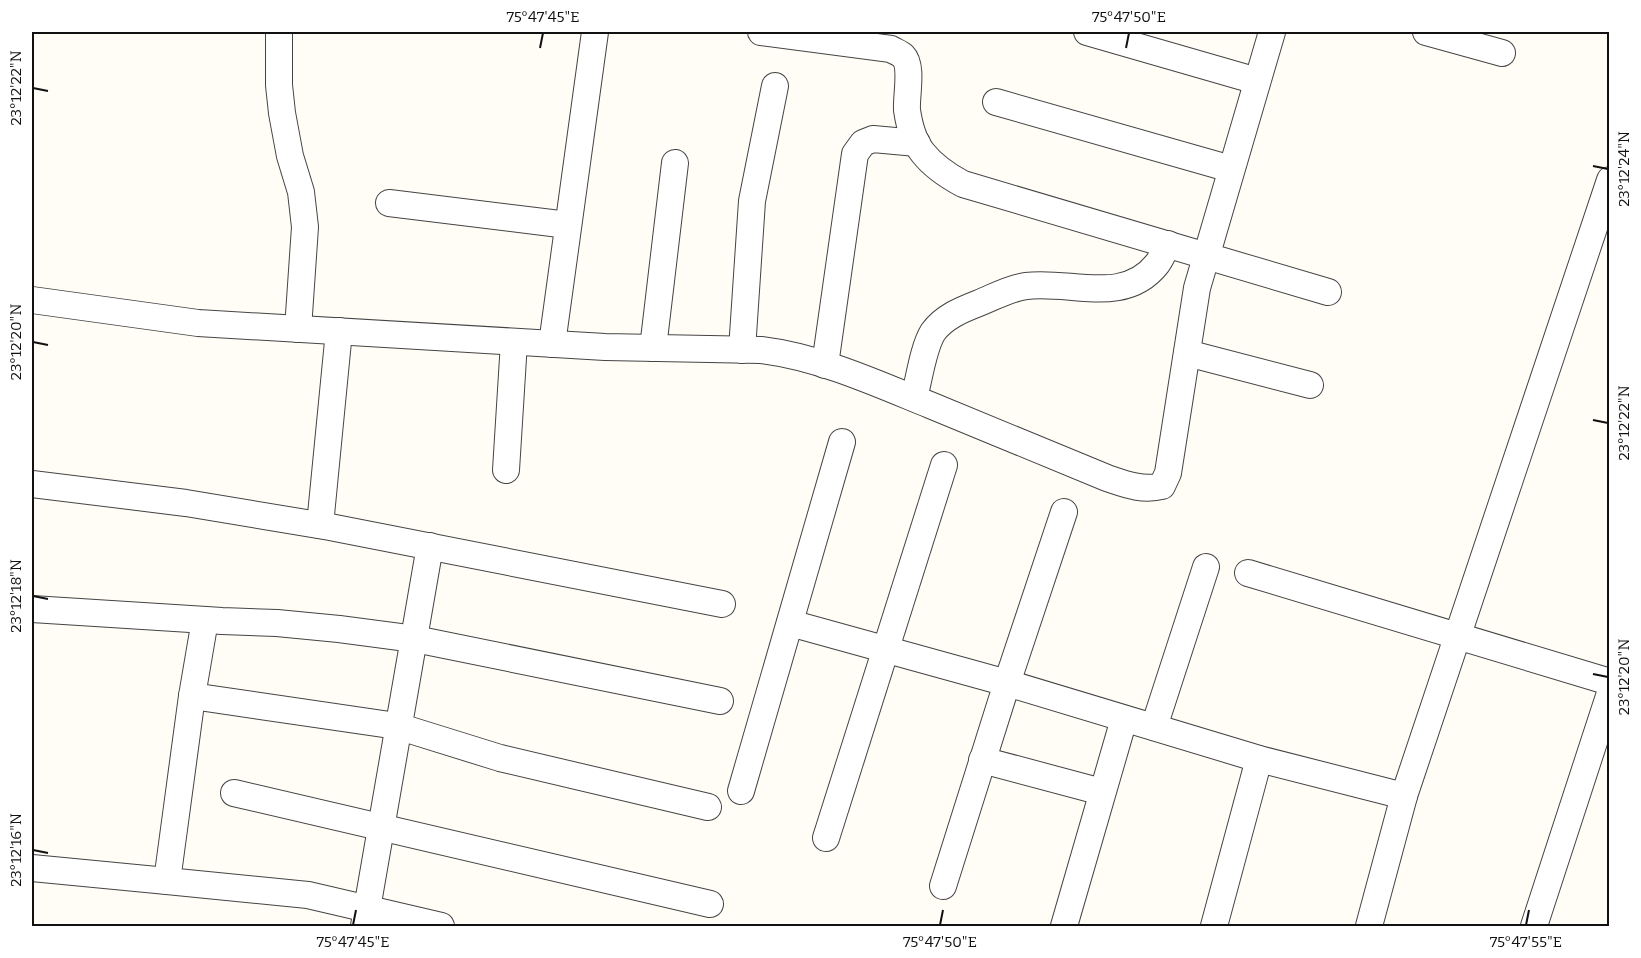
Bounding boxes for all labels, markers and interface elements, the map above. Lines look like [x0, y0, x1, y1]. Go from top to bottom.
text: 75°47'45"E [506, 8, 580, 26]
text: 75°47'50"E [1092, 8, 1166, 26]
text: 23°12'22"N [7, 50, 25, 126]
text: 23°12'24"N [1615, 131, 1633, 207]
text: 23°12'20"N [7, 304, 25, 380]
text: 23°12'22"N [1615, 385, 1633, 461]
text: 23°12'18"N [7, 559, 25, 633]
text: 23°12'20"N [1615, 639, 1633, 715]
text: 23°12'16"N [7, 813, 25, 887]
text: 75°47'45"E [316, 933, 390, 951]
text: 75°47'50"E [903, 933, 977, 951]
text: 75°47'55"E [1490, 933, 1562, 951]

